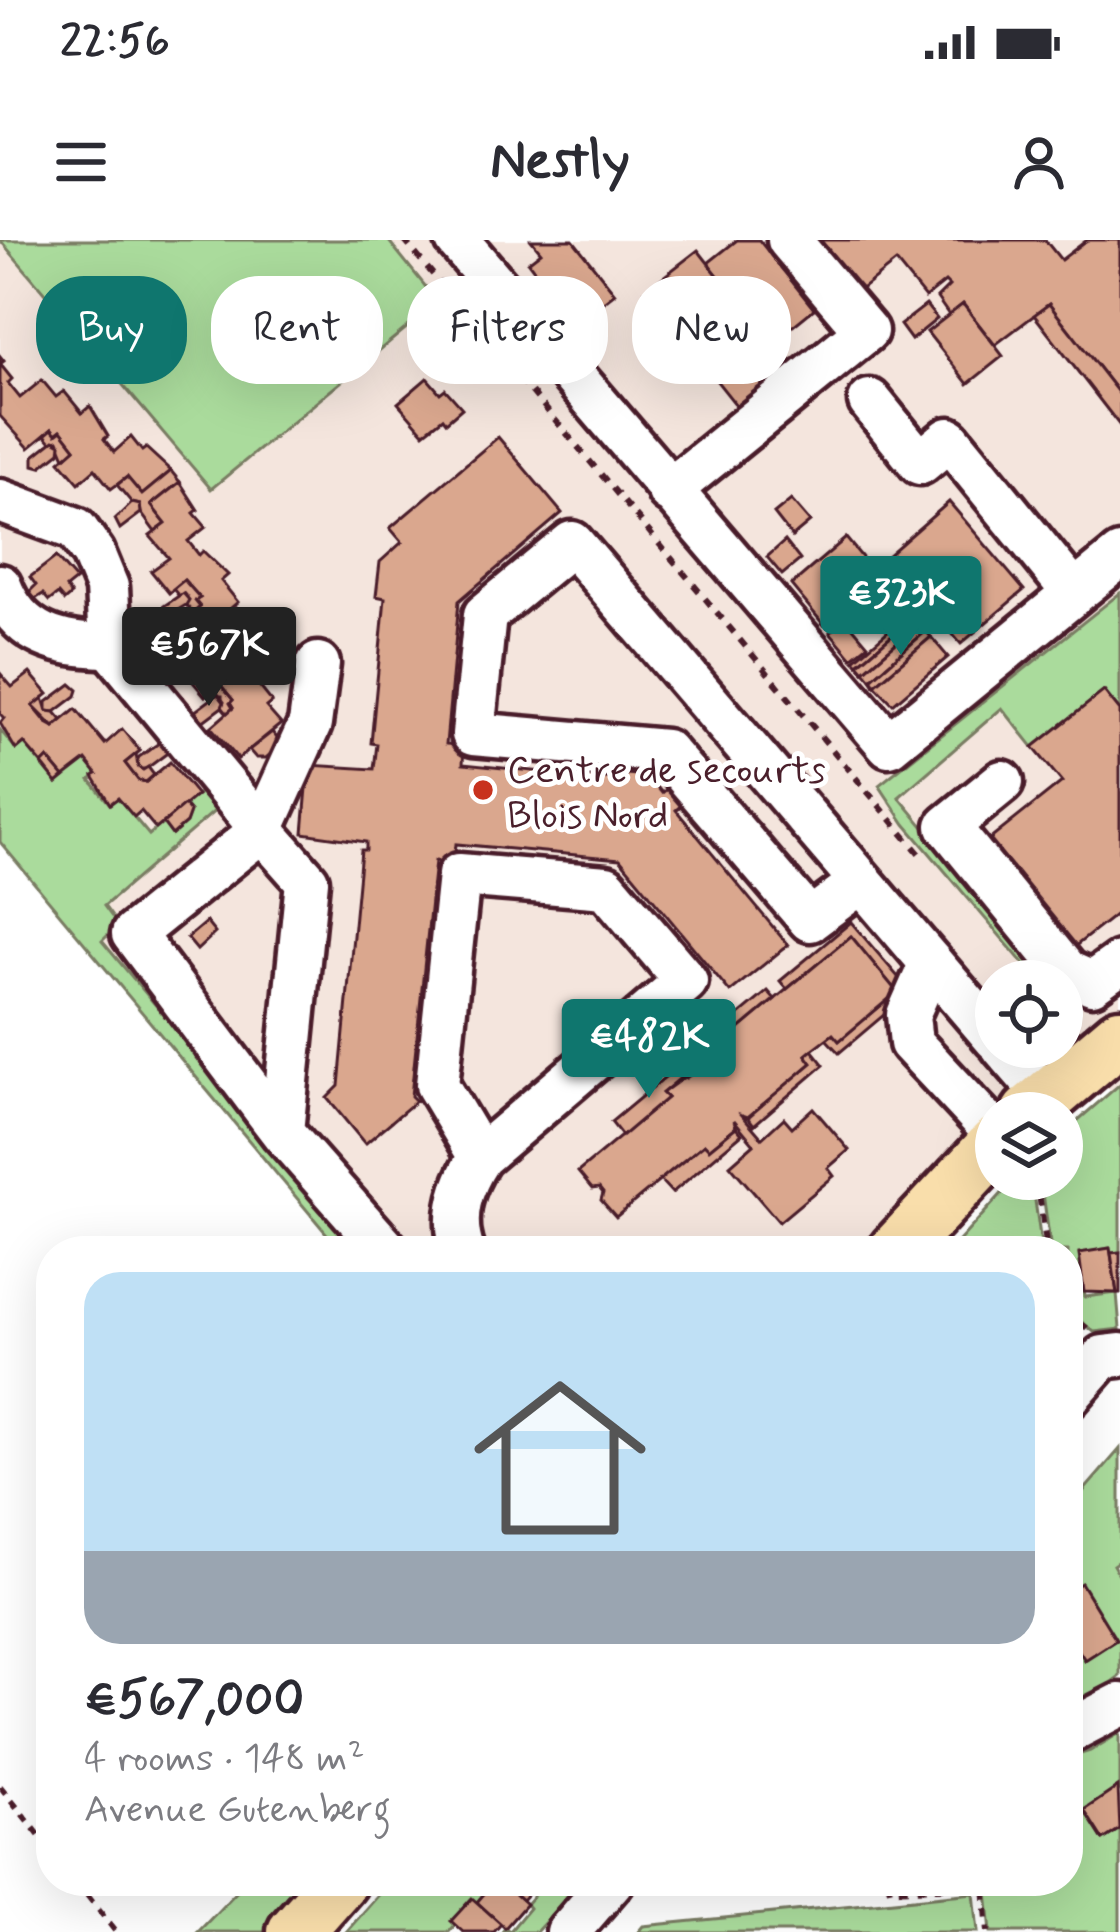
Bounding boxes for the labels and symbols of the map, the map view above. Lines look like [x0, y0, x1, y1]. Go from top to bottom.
pin: €323K [817, 556, 985, 658]
pin: €567K [125, 607, 293, 709]
place label: Centre de secourts Blois Nord [507, 746, 826, 842]
marker: Centre de secourts Blois Nord [470, 777, 496, 803]
pin: €482K [565, 999, 733, 1101]

